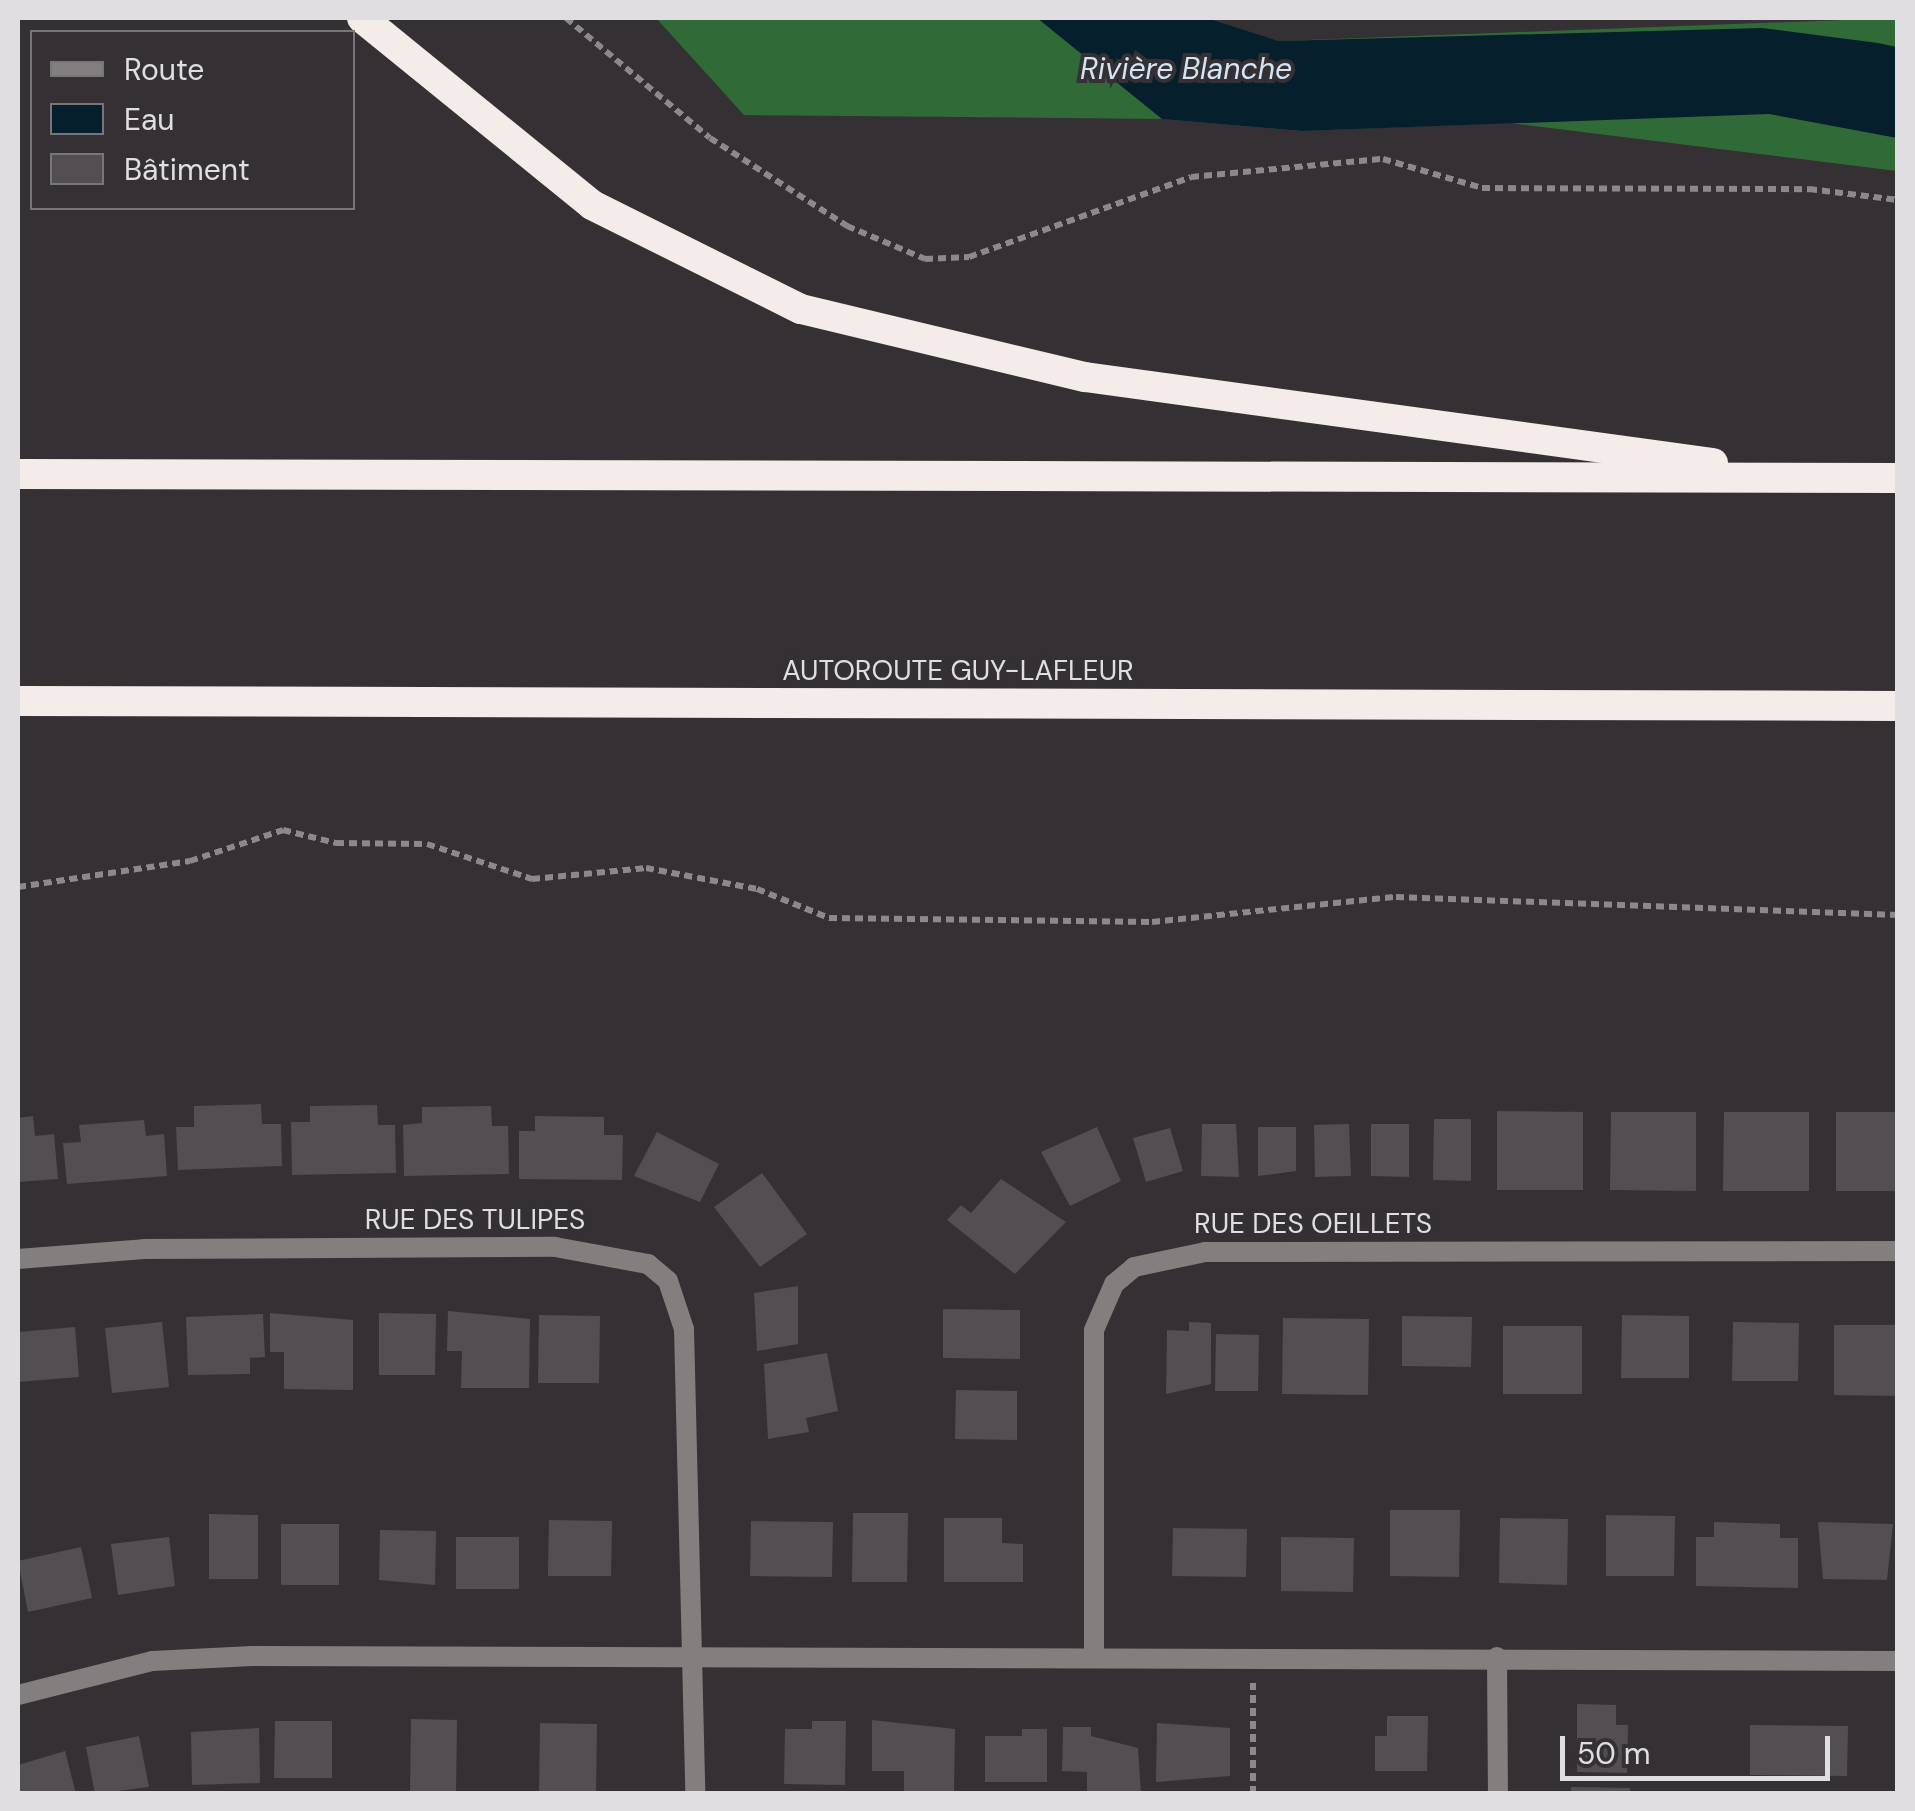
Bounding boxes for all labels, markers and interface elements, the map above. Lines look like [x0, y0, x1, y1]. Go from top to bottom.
legend [30, 30, 355, 210]
text: Route [124, 50, 204, 89]
water label: Rivière Blanche [1080, 51, 1292, 87]
text: Eau [124, 100, 174, 139]
text: Bâtiment [124, 150, 250, 189]
street label: AUTOROUTE GUY-LAFLEUR [782, 654, 1134, 688]
street label: RUE DES TULIPES [365, 1203, 585, 1237]
street label: RUE DES OEILLETS [1194, 1207, 1432, 1241]
scale bar [1565, 1716, 1835, 1778]
text: 50 m [1577, 1734, 1651, 1773]

